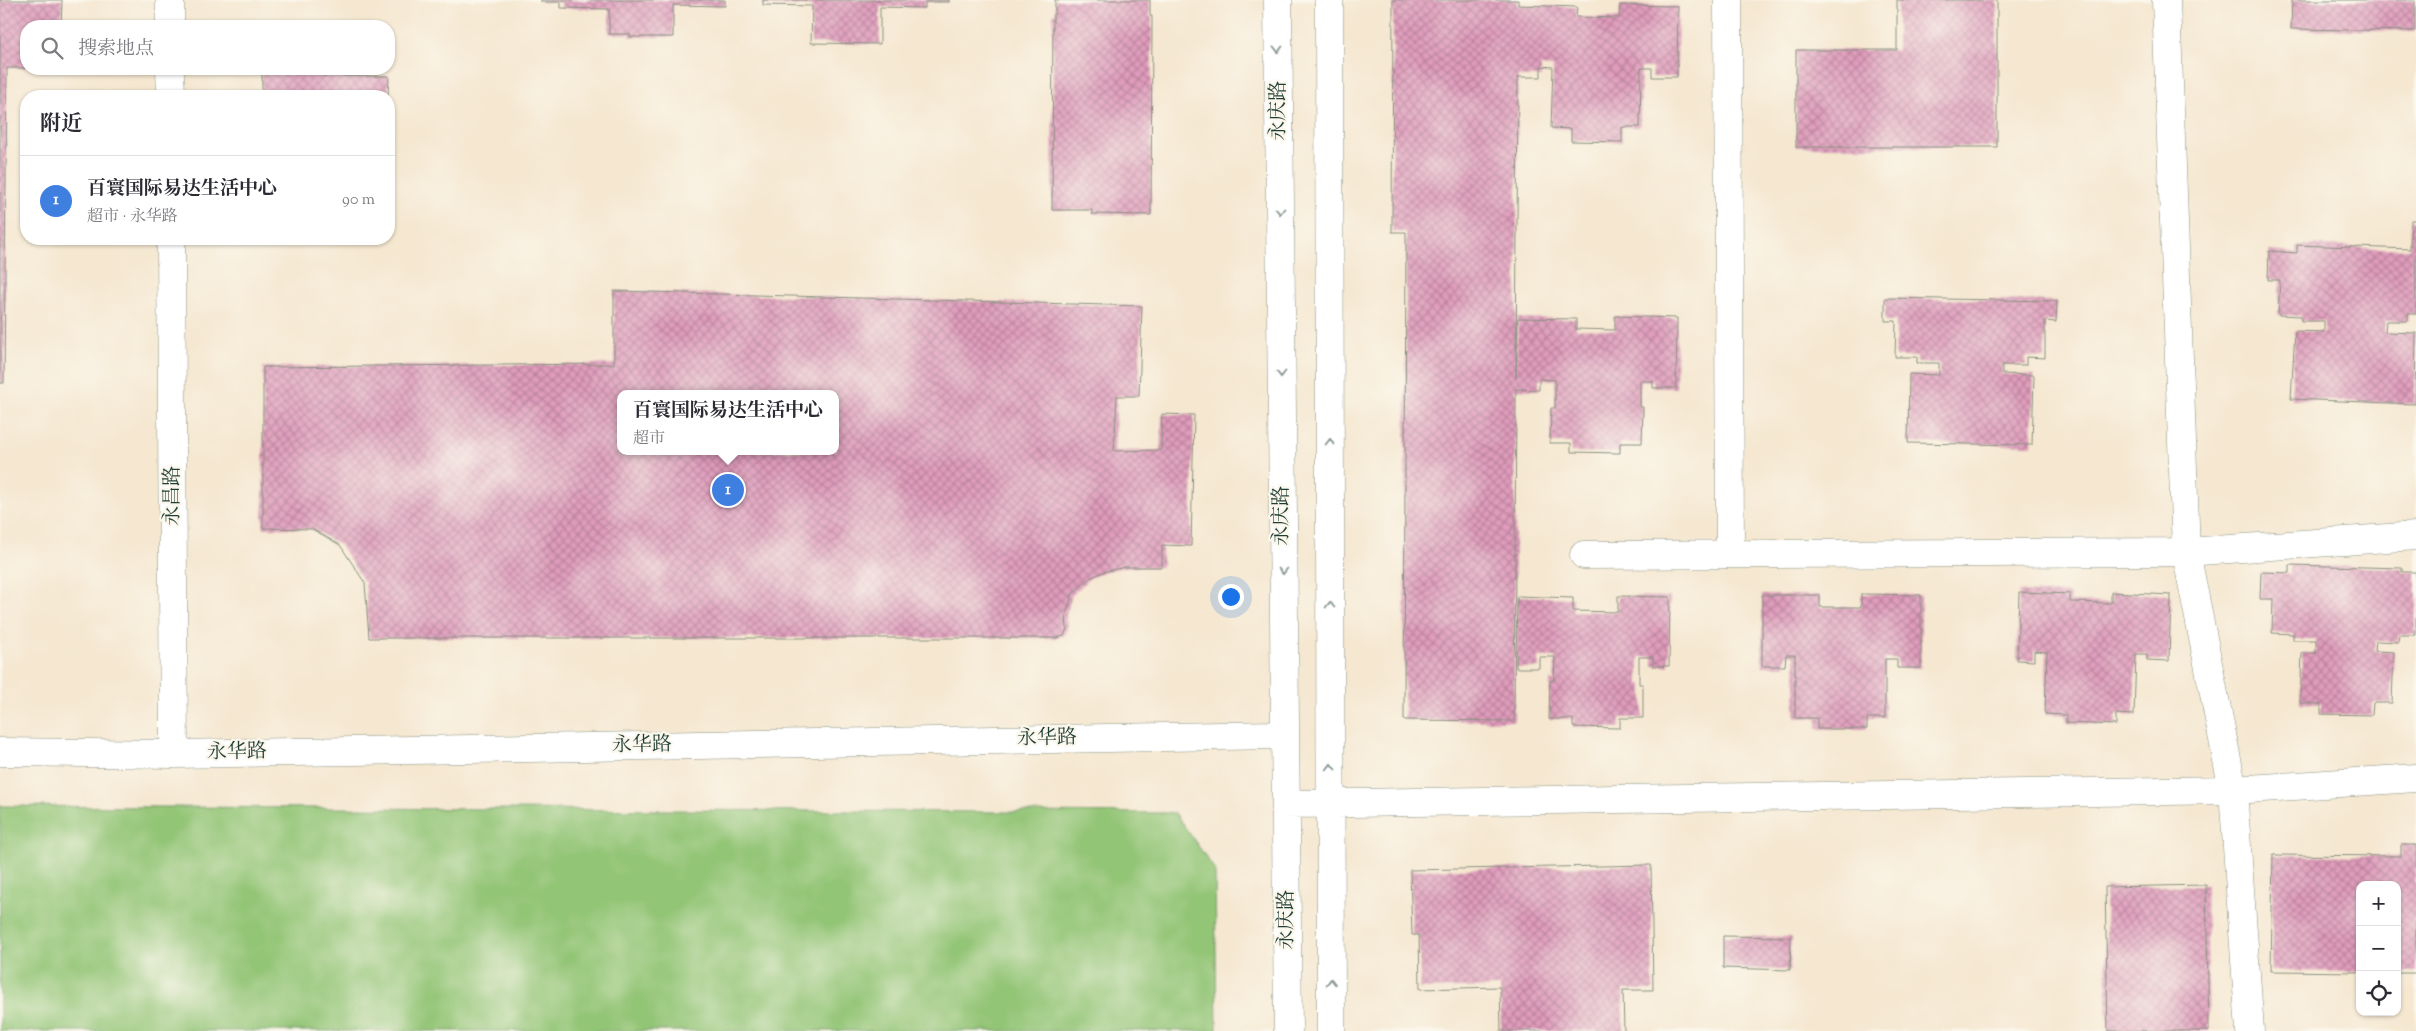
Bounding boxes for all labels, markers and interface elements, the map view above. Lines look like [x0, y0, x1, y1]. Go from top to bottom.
search box [20, 20, 395, 75]
icon: search [38, 34, 66, 62]
text: 搜索地点 [78, 36, 154, 63]
one-way arrow [1273, 45, 1284, 53]
street label: 永庆路 [1265, 81, 1294, 141]
text: 附近 [40, 110, 82, 140]
text: 百寰国际易达生活中心 [87, 176, 277, 203]
text: 1 [53, 189, 59, 212]
text: 90 m [342, 189, 375, 212]
text: 超市 · 永华路 [87, 206, 178, 229]
one-way arrow [1275, 208, 1285, 215]
one-way arrow [1276, 370, 1286, 378]
popup [617, 390, 839, 455]
text: 百寰国际易达生活中心 [633, 398, 823, 425]
text: 超市 [633, 428, 665, 451]
one-way arrow [1325, 438, 1335, 446]
street label: 永昌路 [159, 466, 188, 526]
pin: 1 [712, 471, 744, 509]
street label: 永庆路 [1268, 486, 1297, 546]
one-way arrow [1278, 568, 1288, 575]
your location [1218, 584, 1244, 610]
one-way arrow [1325, 601, 1335, 608]
street label: 永华路 [1017, 724, 1077, 754]
street label: 永华路 [612, 731, 672, 761]
street label: 永华路 [207, 738, 267, 768]
one-way arrow [1326, 763, 1336, 771]
map controls [2356, 881, 2401, 1016]
button: + [2356, 881, 2401, 926]
street label: 永庆路 [1273, 890, 1302, 950]
button: − [2356, 926, 2401, 971]
button: locate [2356, 971, 2401, 1016]
one-way arrow [1326, 978, 1336, 986]

